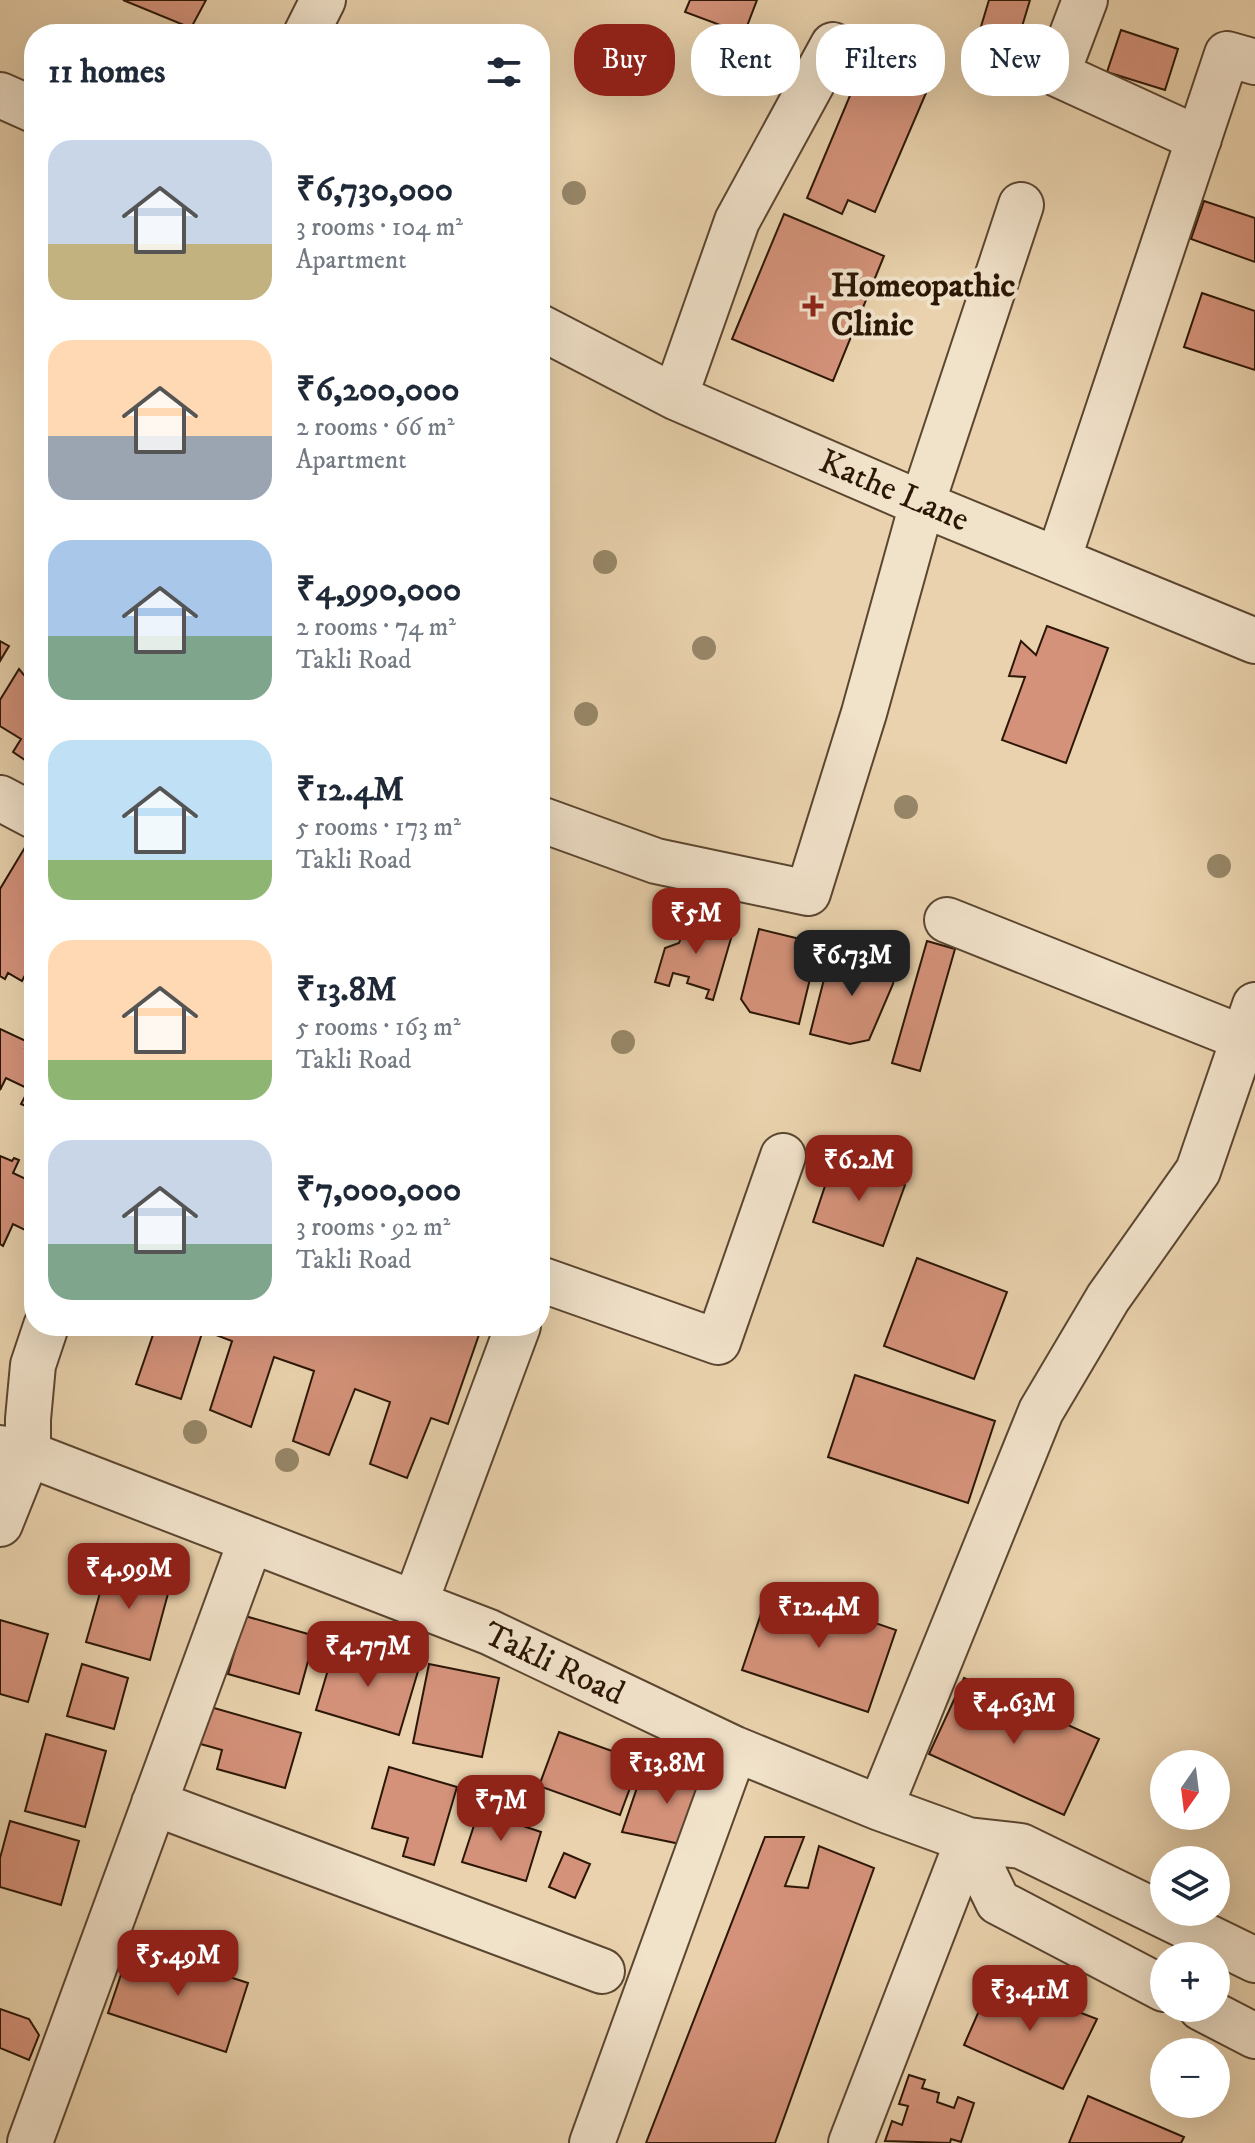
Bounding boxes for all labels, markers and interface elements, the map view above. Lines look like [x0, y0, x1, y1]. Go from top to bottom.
chip: Buy [574, 24, 675, 96]
chip: Rent [691, 24, 800, 96]
chip: Filters [816, 24, 945, 96]
chip: New [961, 24, 1069, 96]
icon: filters [482, 50, 526, 94]
text: 11 homes [48, 51, 165, 93]
text: ₹6,730,000 [296, 169, 453, 211]
icon: home [112, 172, 208, 268]
text: 3 rooms · 104 m² [296, 211, 463, 244]
text: Apartment [296, 244, 407, 277]
place label: Homeopathic Clinic [831, 265, 1016, 346]
marker: Homeopathic Clinic [802, 295, 824, 317]
text: ₹6,200,000 [296, 369, 460, 411]
icon: home [112, 372, 208, 468]
text: 2 rooms · 66 m² [296, 411, 455, 444]
street label: Kathe Lane [813, 441, 975, 541]
text: Apartment [296, 444, 407, 477]
text: ₹4,990,000 [296, 569, 461, 611]
icon: home [112, 572, 208, 668]
text: 2 rooms · 74 m² [296, 611, 456, 644]
text: Takli Road [296, 644, 411, 677]
text: ₹12.4M [296, 769, 404, 811]
icon: home [112, 772, 208, 868]
text: 5 rooms · 173 m² [296, 811, 461, 844]
text: Takli Road [296, 844, 411, 877]
pin: ₹5M [657, 888, 735, 956]
text: ₹5M [670, 897, 722, 930]
pin: ₹6.73M [787, 930, 917, 998]
text: ₹6.73M [812, 939, 892, 972]
text: ₹13.8M [296, 969, 397, 1011]
icon: home [112, 972, 208, 1068]
text: 5 rooms · 163 m² [296, 1011, 461, 1044]
text: Takli Road [296, 1044, 411, 1077]
pin: ₹6.2M [803, 1135, 915, 1203]
text: ₹6.2M [823, 1144, 895, 1177]
text: ₹7,000,000 [296, 1169, 461, 1211]
icon: home [112, 1172, 208, 1268]
text: 3 rooms · 92 m² [296, 1211, 450, 1244]
text: Takli Road [296, 1244, 411, 1277]
pin: ₹4.99M [64, 1543, 194, 1611]
text: ₹4.99M [86, 1552, 172, 1585]
pin: ₹12.4M [754, 1582, 884, 1650]
text: ₹12.4M [778, 1591, 860, 1624]
street label: Takli Road [477, 1613, 631, 1715]
pin: ₹4.77M [303, 1621, 433, 1689]
text: ₹4.77M [325, 1630, 411, 1663]
pin: ₹4.63M [949, 1678, 1079, 1746]
text: ₹4.63M [972, 1687, 1056, 1720]
pin: ₹13.8M [602, 1738, 732, 1806]
text: ₹13.8M [628, 1747, 706, 1780]
north arrow [1150, 1750, 1230, 1830]
map controls [1150, 1750, 1230, 2118]
pin: ₹7M [462, 1775, 540, 1843]
text: ₹7M [475, 1784, 527, 1817]
button: layers [1150, 1846, 1230, 1926]
pin: ₹5.49M [113, 1930, 243, 1998]
text: ₹5.49M [135, 1939, 221, 1972]
button: + [1150, 1942, 1230, 2022]
pin: ₹3.41M [965, 1965, 1095, 2033]
text: ₹3.41M [990, 1974, 1070, 2007]
button: − [1150, 2038, 1230, 2118]

